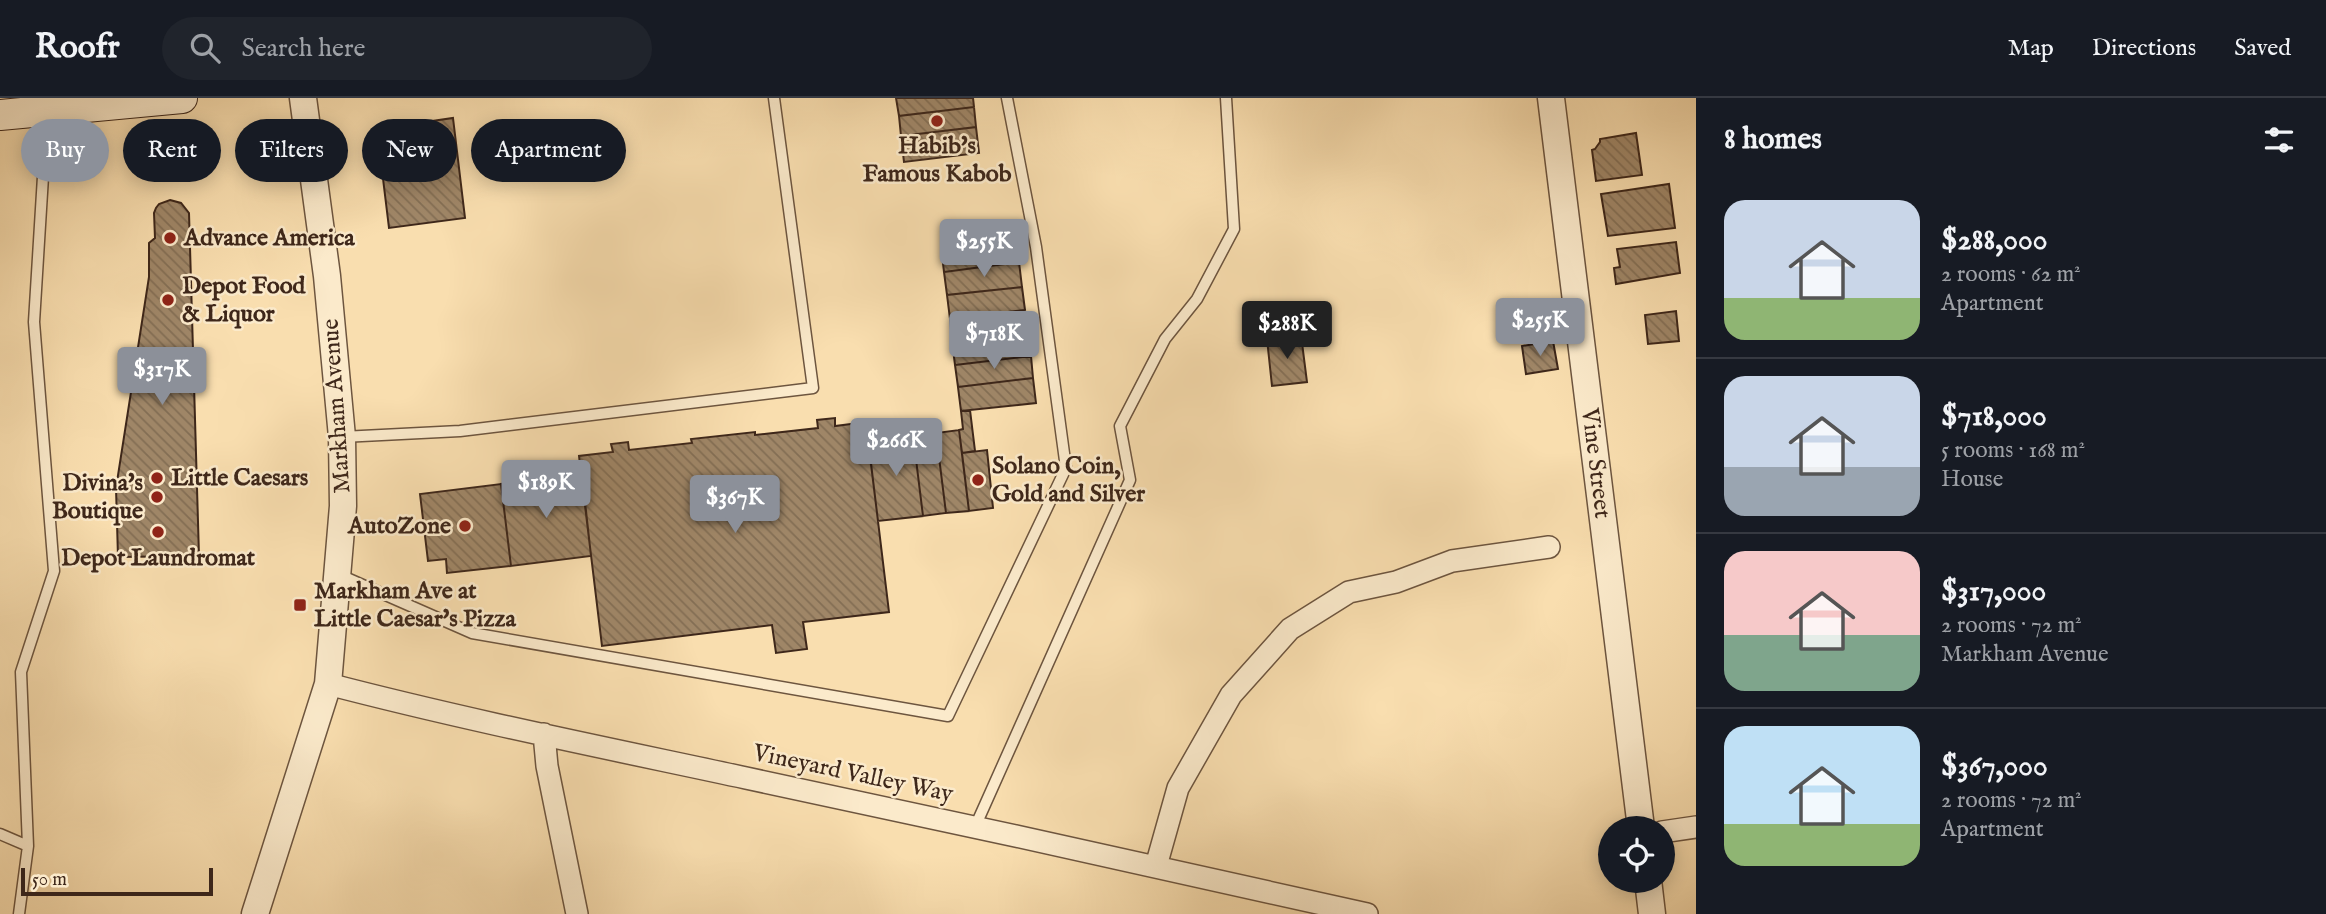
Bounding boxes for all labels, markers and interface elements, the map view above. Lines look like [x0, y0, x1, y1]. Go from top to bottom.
search box [162, 17, 652, 80]
text: Roofr [35, 27, 120, 69]
icon: search [186, 29, 224, 67]
text: Search here [242, 32, 365, 65]
text: Map [2008, 33, 2054, 64]
text: Directions [2092, 33, 2196, 64]
text: Saved [2234, 33, 2291, 64]
marker: Habib's Famous Kabob [929, 113, 945, 129]
chip: Buy [21, 119, 109, 182]
chip: Rent [123, 119, 221, 182]
chip: Filters [235, 119, 348, 182]
chip: New [362, 119, 457, 182]
chip: Apartment [471, 119, 626, 182]
text: 8 homes [1724, 121, 1822, 159]
icon: filters [2260, 121, 2298, 159]
place label: Habib's Famous Kabob [863, 131, 1012, 190]
pin: $255K [935, 220, 1033, 279]
text: $288,000 [1941, 222, 2047, 260]
place label: Advance America [183, 223, 355, 254]
text: $255K [956, 227, 1012, 256]
icon: home [1780, 228, 1864, 312]
marker: Advance America [162, 230, 178, 246]
text: 2 rooms · 62 m² [1941, 260, 2081, 289]
place label: Depot Food & Liquor [182, 271, 307, 330]
text: Apartment [1941, 289, 2044, 318]
marker: Depot Food & Liquor [160, 292, 176, 308]
pin: $255K [1491, 299, 1589, 358]
pin: $288K [1238, 302, 1336, 361]
text: $255K [1512, 306, 1568, 335]
text: $288K [1258, 309, 1316, 338]
pin: $718K [945, 312, 1043, 371]
street label: Markham Avenue [315, 318, 359, 494]
text: $718K [965, 319, 1023, 348]
pin: $317K [113, 348, 211, 407]
text: $317K [133, 355, 191, 384]
text: $718,000 [1941, 398, 2047, 436]
icon: home [1780, 404, 1864, 488]
street label: Vine Street [1574, 405, 1618, 520]
pin: $266K [847, 418, 945, 478]
text: $266K [866, 426, 926, 455]
text: 5 rooms · 168 m² [1941, 436, 2085, 465]
place label: Solano Coin, Gold and Silver [992, 451, 1145, 510]
pin: $189K [497, 460, 595, 520]
place label: Little Caesars [171, 463, 309, 494]
text: House [1941, 465, 2003, 494]
place label: Divina's Boutique [52, 468, 144, 527]
text: $189K [518, 468, 575, 497]
marker: Little Caesars [149, 470, 165, 486]
marker: Solano Coin, Gold and Silver [970, 472, 986, 488]
pin: $367K [686, 476, 784, 535]
text: $367K [706, 483, 764, 512]
marker: Divina's Boutique [149, 489, 165, 505]
place label: AutoZone [347, 511, 451, 542]
marker: AutoZone [457, 518, 473, 534]
marker: Depot Laundromat [150, 524, 166, 540]
place label: Depot Laundromat [61, 543, 256, 574]
text: $317,000 [1941, 573, 2046, 611]
place label: Markham Ave at Little Caesar's Pizza [314, 576, 516, 635]
icon: home [1780, 579, 1864, 663]
marker: Markham Ave at Little Caesar's Pizza [292, 597, 308, 613]
text: 2 rooms · 72 m² [1941, 611, 2082, 640]
text: Markham Avenue [1941, 640, 2108, 669]
street label: Vineyard Valley Way [749, 737, 956, 810]
text: $367,000 [1941, 748, 2048, 786]
icon: home [1780, 754, 1864, 838]
text: 2 rooms · 72 m² [1941, 786, 2082, 815]
text: Apartment [1941, 815, 2044, 844]
map controls [1598, 816, 1675, 893]
button: locate [1598, 816, 1675, 893]
scale bar [21, 865, 214, 897]
text: 50 m [32, 868, 67, 892]

